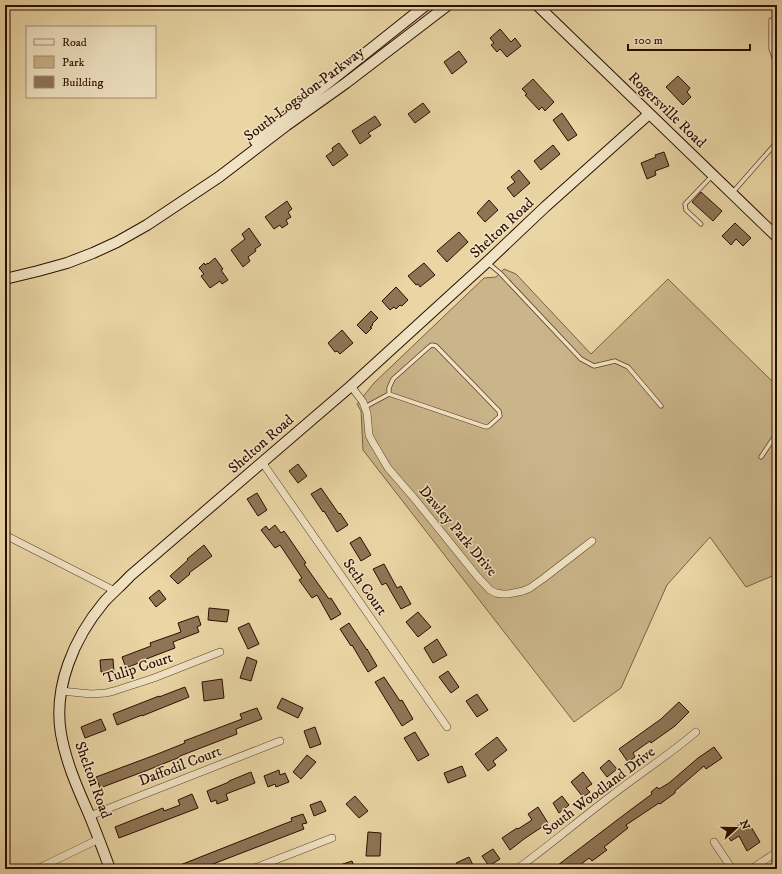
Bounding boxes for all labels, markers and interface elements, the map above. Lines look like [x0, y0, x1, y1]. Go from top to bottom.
legend [26, 26, 156, 98]
scale bar [628, 26, 750, 52]
text: 100 m [634, 33, 663, 48]
text: Road [62, 35, 87, 50]
street label: South Logsdon Parkway [240, 42, 369, 145]
text: Park [62, 55, 84, 70]
street label: Rogersville Road [624, 68, 710, 152]
text: Building [62, 75, 103, 90]
street label: Shelton Road [466, 193, 538, 262]
street label: Shelton Road [224, 410, 298, 478]
street label: Dawley Park Drive [415, 482, 501, 580]
street label: Seth Court [339, 555, 391, 619]
street label: Tulip Court [101, 648, 175, 688]
street label: Shelton Road [70, 739, 116, 822]
street label: Daffodil Court [136, 741, 224, 790]
street label: South Woodland Drive [539, 742, 659, 840]
north arrow [716, 808, 756, 848]
text: N [736, 818, 753, 831]

